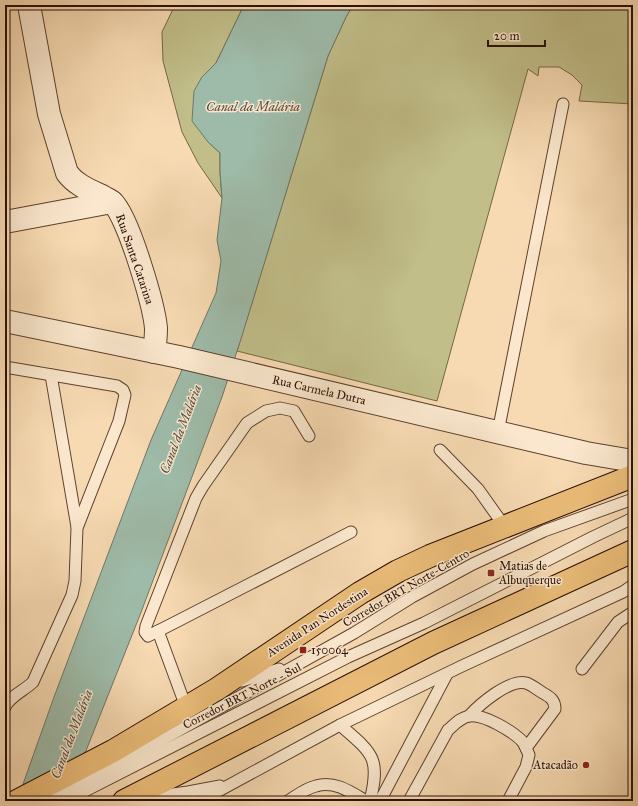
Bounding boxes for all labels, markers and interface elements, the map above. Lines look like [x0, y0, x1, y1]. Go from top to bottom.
scale bar [488, 22, 545, 48]
text: 20 m [494, 29, 520, 43]
water label: Canal da Malária [206, 99, 300, 115]
street label: Rua Santa Catarina [113, 212, 157, 307]
street label: Rua Carmela Dutra [271, 372, 368, 408]
water label: Canal da Malária [157, 383, 205, 476]
street label: Corredor BRT Norte-Centro [340, 546, 472, 630]
place label: Matias de Albuquerque [498, 559, 561, 588]
marker: Matias de Albuquerque [486, 568, 496, 578]
street label: Avenida Pan Nordestina [263, 584, 371, 660]
place label: 150064 [311, 643, 348, 657]
marker: 150064 [298, 645, 308, 655]
street label: Corredor BRT Norte - Sul [181, 660, 304, 732]
water label: Canal da Malária [48, 688, 96, 781]
place label: Atacadão [532, 758, 578, 772]
marker: Atacadão [581, 760, 591, 770]

